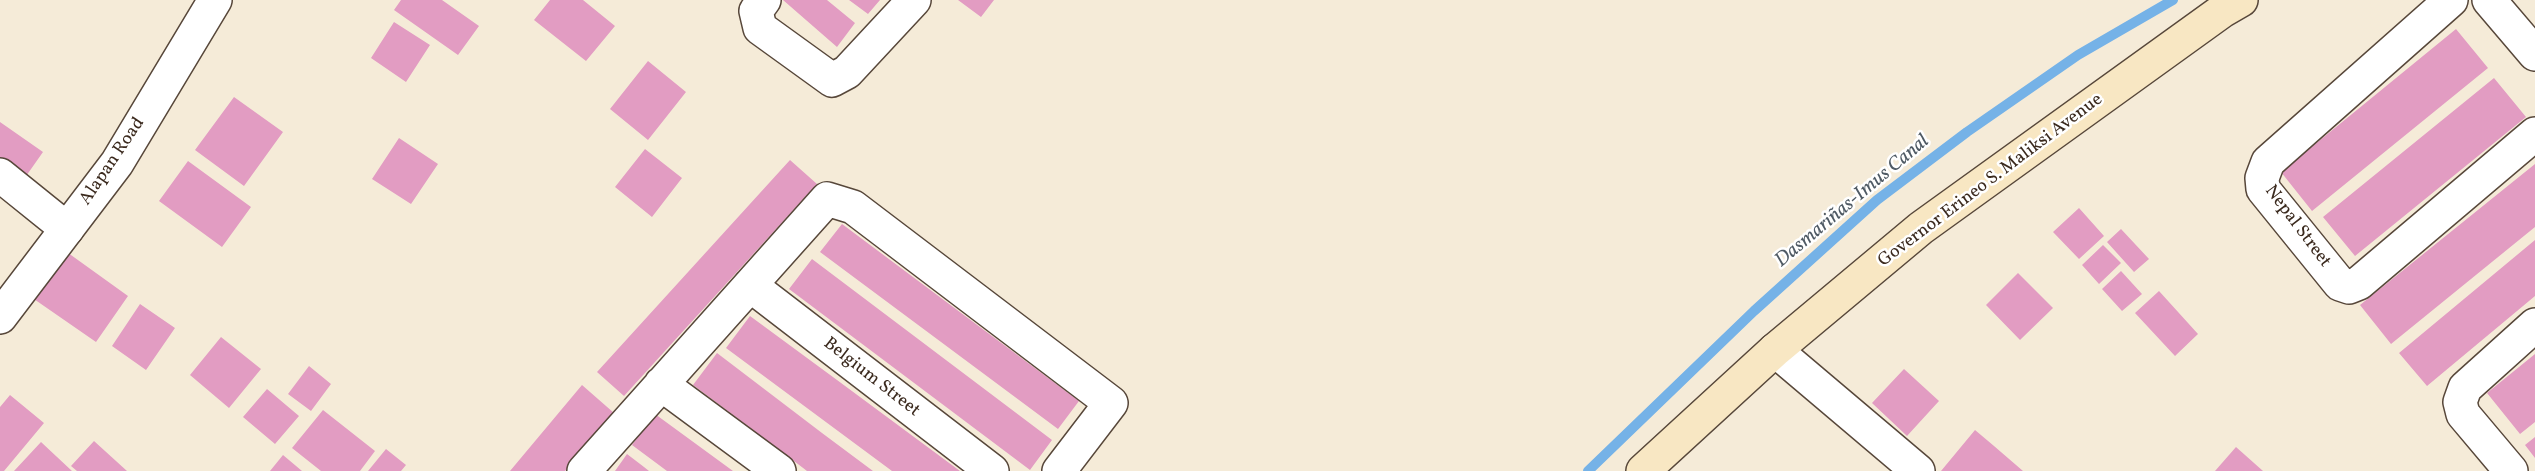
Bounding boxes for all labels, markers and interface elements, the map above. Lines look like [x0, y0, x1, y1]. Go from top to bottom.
street label: Governor Erineo S. Maliksi Avenue [1875, 90, 2107, 272]
street label: Alapan Road [76, 114, 150, 210]
water label: Dasmariñas-Imus Canal [1771, 130, 1935, 274]
street label: Nepal Street [2259, 182, 2335, 272]
street label: Belgium Street [818, 334, 924, 422]

